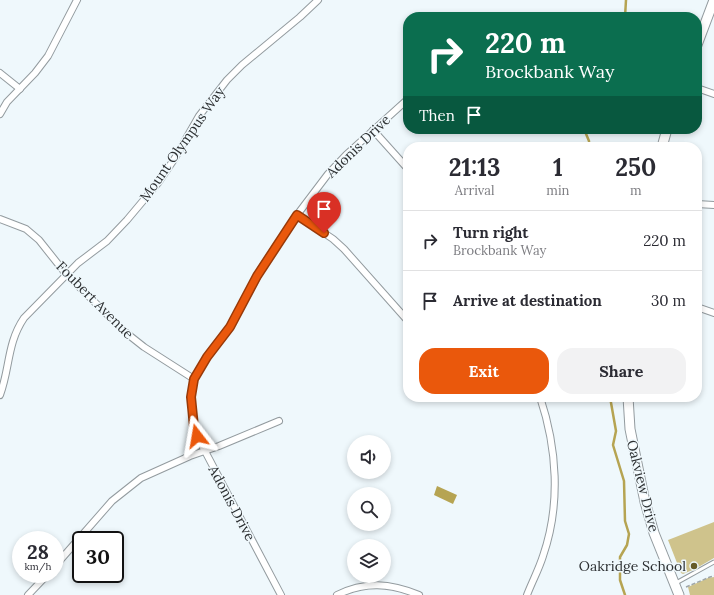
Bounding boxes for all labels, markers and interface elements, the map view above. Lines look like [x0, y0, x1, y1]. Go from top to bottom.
text: 220 m [485, 25, 566, 61]
icon: right [419, 28, 471, 80]
text: Brockbank Way [485, 60, 614, 83]
street label: Mount Olympus Way [136, 83, 229, 205]
icon: arrive [463, 104, 485, 126]
text: Then [419, 106, 455, 125]
street label: Adonis Drive [321, 110, 394, 182]
text: 21:13 [449, 152, 501, 183]
text: 1 [553, 152, 563, 183]
text: 250 [615, 152, 656, 183]
text: Arrival [455, 182, 495, 199]
text: min [546, 182, 569, 199]
text: m [630, 182, 642, 199]
pin [307, 192, 341, 233]
icon: arrive [313, 198, 335, 220]
text: Turn right [453, 223, 529, 242]
icon: right [419, 230, 441, 252]
text: 220 m [643, 231, 686, 250]
text: Brockbank Way [453, 242, 546, 259]
street label: Foubert Avenue [52, 257, 138, 343]
icon: arrive [419, 290, 441, 312]
text: Arrive at destination [453, 291, 602, 310]
text: 30 m [651, 291, 686, 310]
button: Exit [419, 348, 549, 394]
button: Share [557, 348, 686, 394]
position arrow [176, 415, 218, 457]
map controls [347, 435, 391, 583]
button: sound [347, 435, 391, 479]
street label: Oakview Drive [623, 438, 663, 534]
street label: Adonis Drive [204, 461, 260, 544]
button: search [347, 487, 391, 531]
speed limit sign: 30 [72, 531, 124, 583]
text: 28 [27, 539, 49, 564]
button: layers [347, 539, 391, 583]
place label: Oakridge School [579, 557, 686, 575]
text: km/h [24, 560, 52, 573]
marker: Oakridge School [689, 561, 699, 571]

